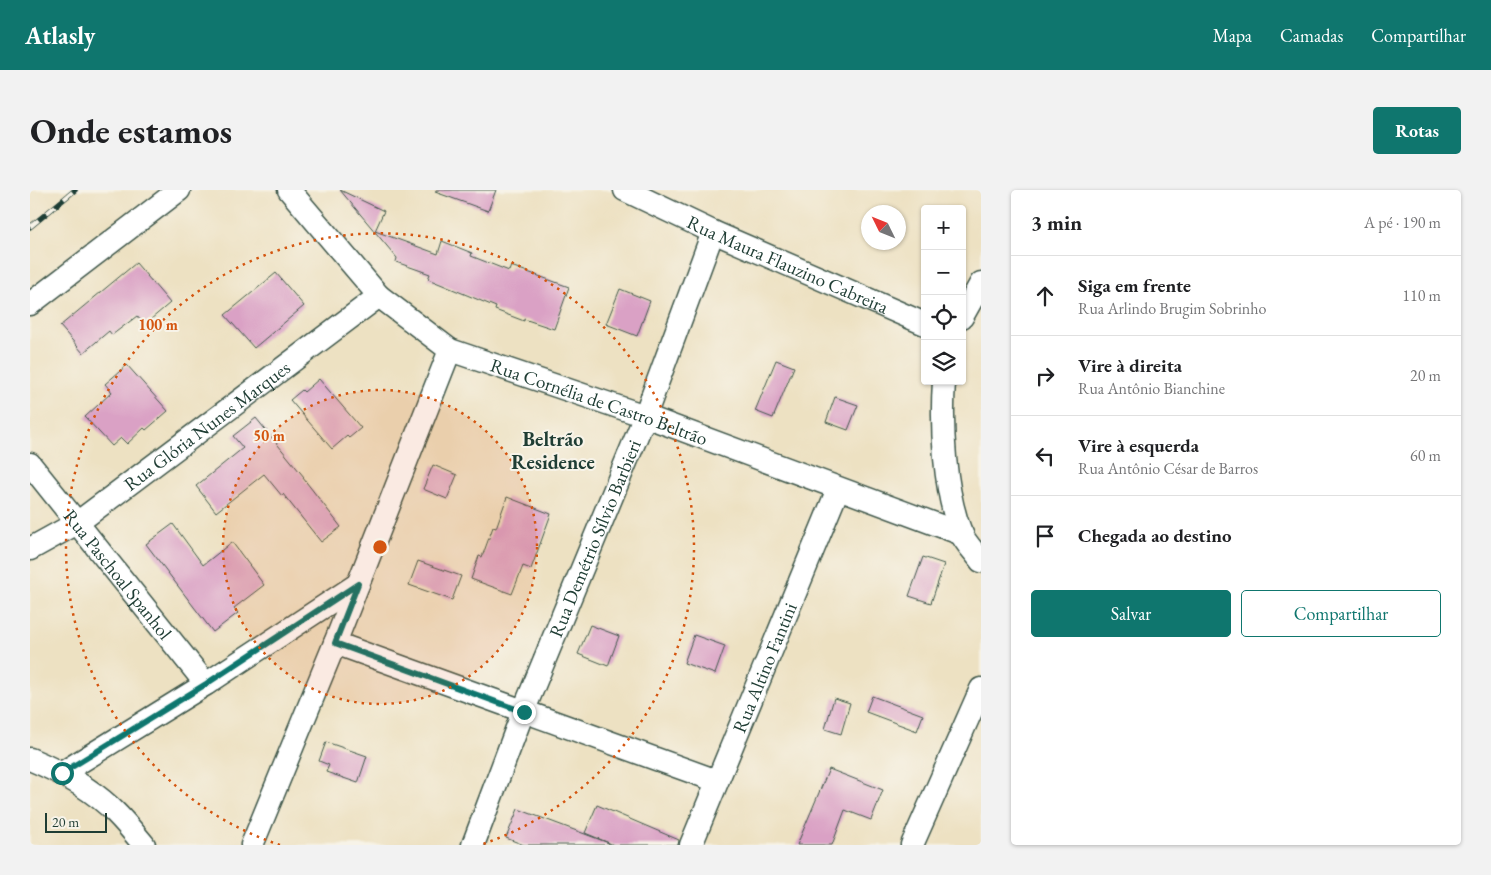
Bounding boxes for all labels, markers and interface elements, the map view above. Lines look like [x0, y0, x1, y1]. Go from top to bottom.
text: Atlasly [25, 20, 95, 51]
text: Mapa [1213, 24, 1252, 47]
text: Camadas [1280, 24, 1343, 47]
text: Compartilhar [1371, 24, 1466, 47]
button: Rotas [1373, 107, 1461, 154]
text: Onde estamos [30, 108, 232, 153]
north arrow [861, 205, 906, 250]
map controls [921, 205, 966, 385]
button: + [921, 205, 966, 250]
street label: Rua Maura Flauzino Cabreira [683, 209, 893, 320]
text: 3 min [1031, 209, 1082, 236]
text: A pé · 190 m [1364, 212, 1441, 233]
button: − [921, 250, 966, 295]
text: Siga em frente [1078, 273, 1191, 298]
icon: ahead [1031, 282, 1059, 310]
text: 110 m [1402, 285, 1441, 306]
button: locate [921, 295, 966, 340]
text: Rua Arlindo Brugim Sobrinho [1078, 298, 1266, 319]
text: 100 m [138, 315, 178, 334]
button: layers [921, 340, 966, 385]
street label: Rua Cornélia de Castro Beltrão [487, 353, 711, 451]
text: Vire à direita [1078, 353, 1182, 378]
street label: Rua Glória Nunes Marques [119, 355, 295, 497]
icon: right [1031, 362, 1059, 390]
text: 20 m [1410, 365, 1441, 386]
text: Rua Antônio Bianchine [1078, 378, 1225, 399]
text: 50 m [253, 426, 285, 445]
district label: Beltrão Residence [511, 426, 595, 475]
text: Vire à esquerda [1078, 433, 1199, 458]
street label: Rua Demétrio Sílvio Barbieri [543, 436, 647, 641]
icon: left [1031, 442, 1059, 470]
text: 60 m [1410, 445, 1441, 466]
text: Rua Antônio César de Barros [1078, 458, 1258, 479]
street label: Rua Paschoal Spanhol [58, 504, 178, 645]
icon: arrive [1031, 522, 1059, 550]
text: Chegada ao destino [1078, 523, 1232, 548]
centre of rings [371, 538, 389, 556]
button: Salvar [1031, 590, 1231, 637]
button: Compartilhar [1241, 590, 1441, 637]
street label: Rua Altino Fantini [727, 599, 803, 737]
route end [513, 701, 536, 724]
route start [51, 762, 74, 785]
scale bar [45, 810, 108, 833]
text: 20 m [52, 813, 79, 831]

